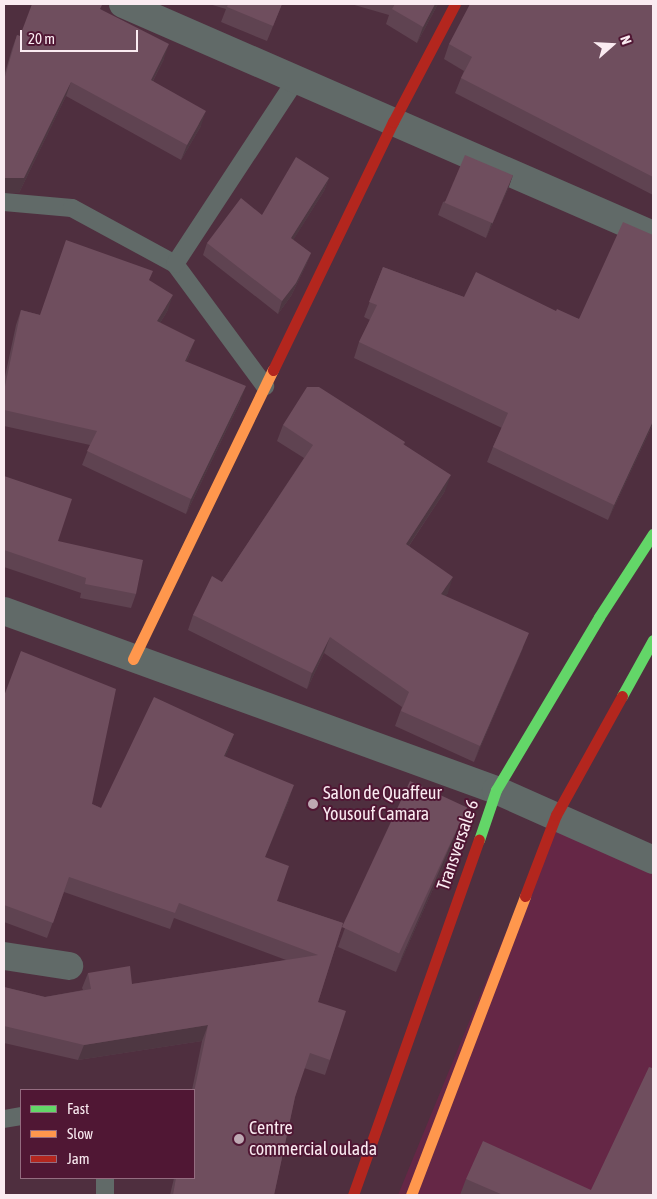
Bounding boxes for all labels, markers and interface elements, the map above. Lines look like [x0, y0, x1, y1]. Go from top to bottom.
scale bar [22, 20, 140, 52]
north arrow [587, 20, 637, 70]
text: 20 m [28, 30, 55, 47]
text: N [617, 34, 635, 47]
place label: Salon de Quaffeur Yousouf Camara [323, 783, 442, 826]
street label: Transversale 6 [432, 797, 484, 893]
marker: Salon de Quaffeur Yousouf Camara [307, 798, 319, 810]
legend [20, 1089, 195, 1179]
text: Fast [67, 1100, 89, 1117]
place label: Centre commercial oulada [249, 1118, 377, 1160]
text: Slow [67, 1125, 93, 1142]
marker: Centre commercial oulada [233, 1133, 245, 1145]
text: Jam [67, 1150, 90, 1167]

